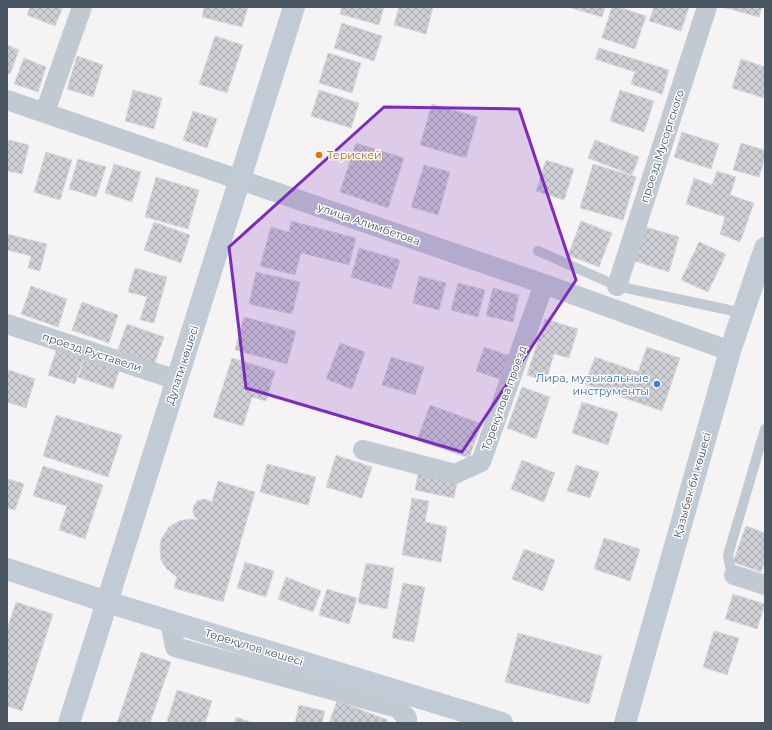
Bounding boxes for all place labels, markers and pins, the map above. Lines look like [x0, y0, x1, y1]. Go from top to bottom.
place label: Терискей [327, 148, 382, 162]
marker: Терискей [314, 150, 324, 160]
place label: Лира, музыкальные инструменты [536, 371, 649, 398]
marker: Лира, музыкальные инструменты [652, 379, 662, 389]

